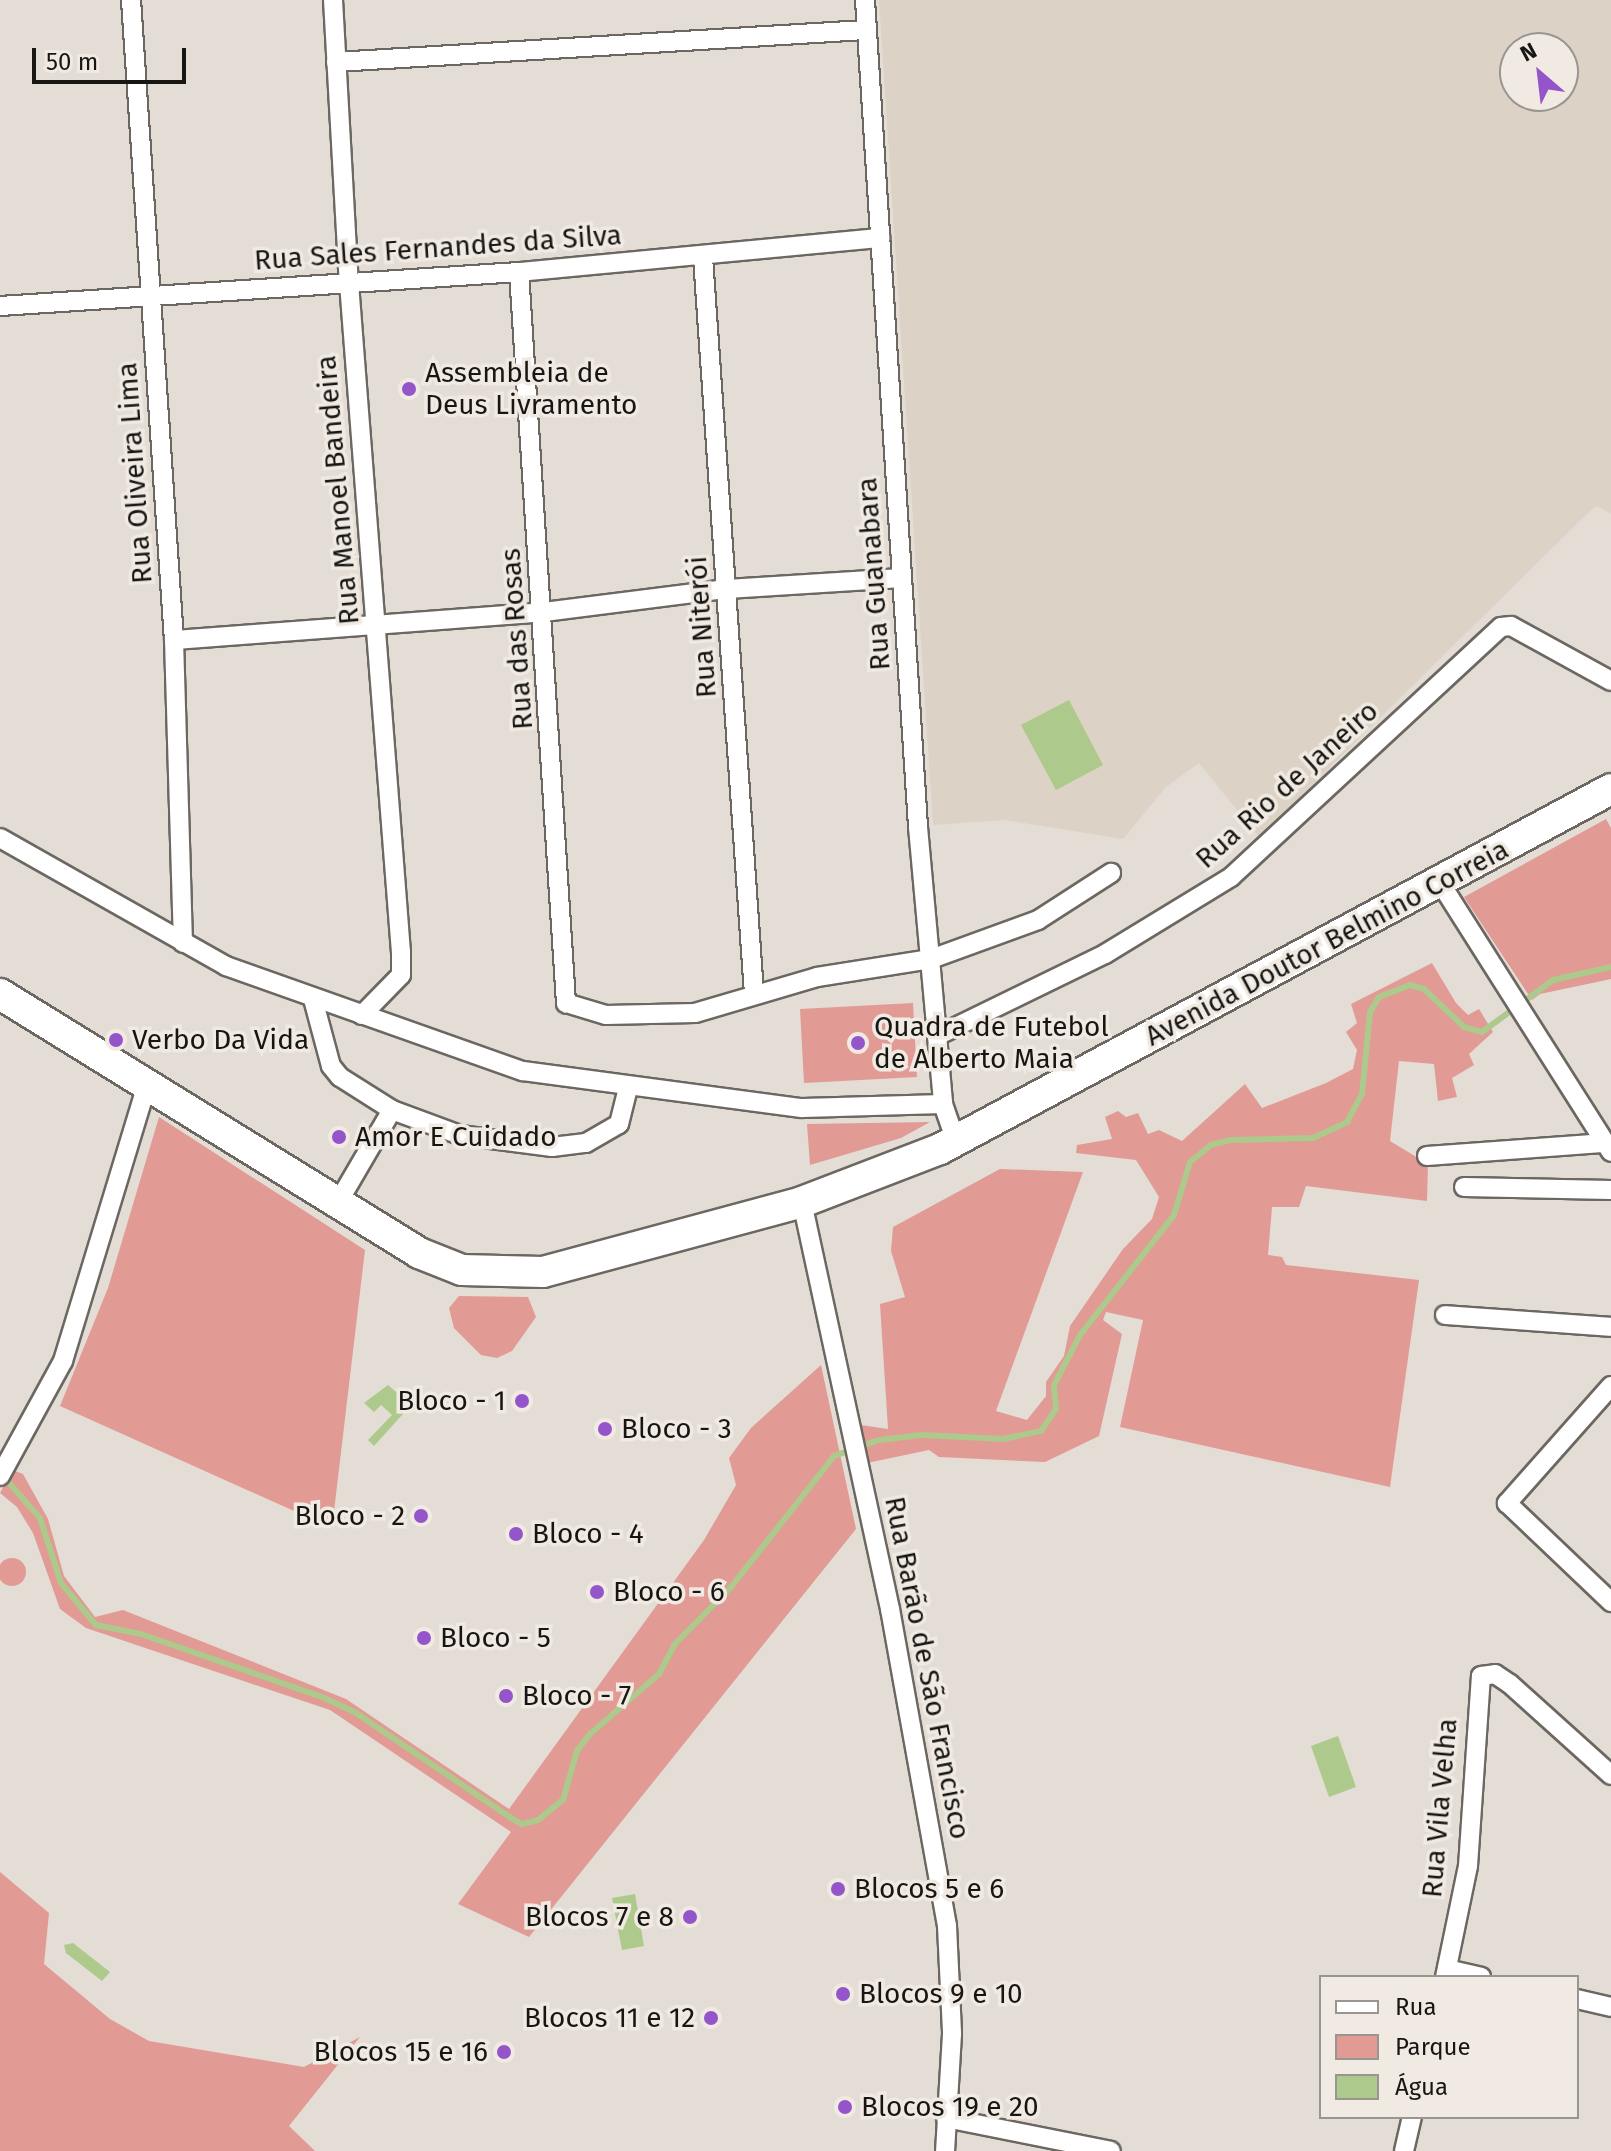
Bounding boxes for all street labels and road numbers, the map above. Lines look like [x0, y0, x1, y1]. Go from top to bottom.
street label: Rua Sales Fernandes da Silva [253, 218, 623, 278]
street label: Rua Manoel Bandeira [309, 354, 367, 626]
street label: Rua Oliveira Lima [111, 361, 159, 585]
street label: Rua Guanabara [850, 476, 898, 672]
street label: Rua das Rosas [494, 547, 540, 731]
street label: Rua Niterói [680, 555, 724, 699]
street label: Rua Rio de Janeiro [1189, 694, 1385, 876]
street label: Avenida Doutor Belmino Correia [1140, 833, 1514, 1053]
street label: Rua Barão de São Francisco [877, 1494, 977, 1842]
street label: Rua Vila Velha [1415, 1717, 1465, 1899]

